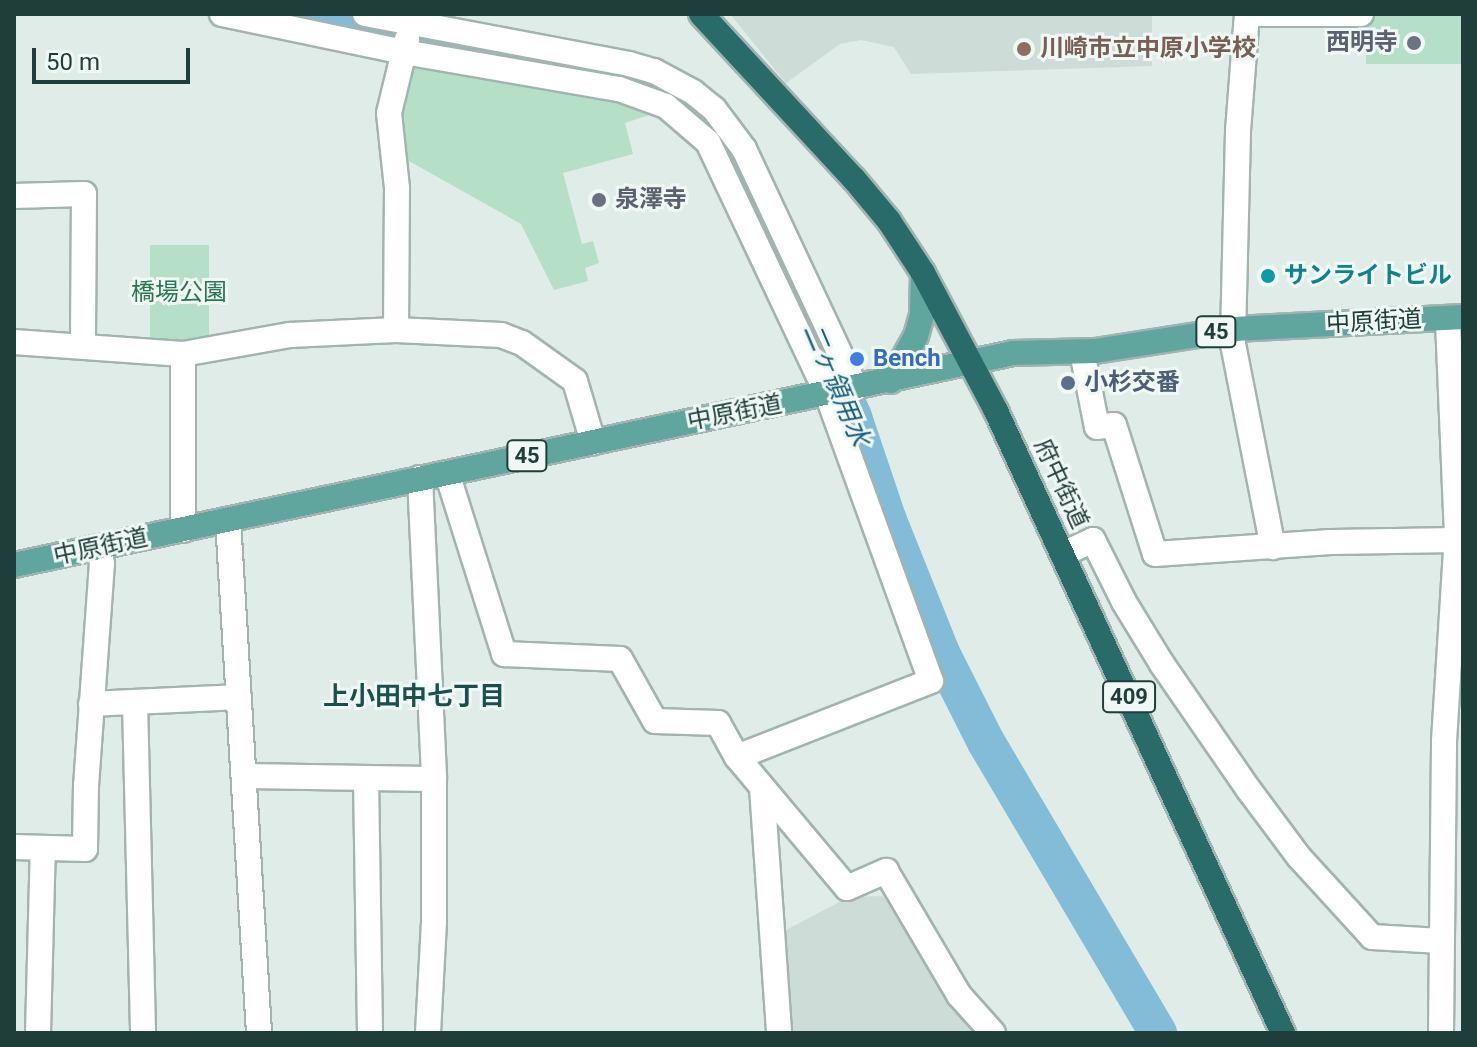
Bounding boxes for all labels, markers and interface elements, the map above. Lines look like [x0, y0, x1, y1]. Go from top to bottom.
place label: 西明寺 [1326, 29, 1398, 57]
scale bar [36, 32, 194, 82]
marker: 西明寺 [1405, 34, 1423, 52]
place label: 川崎市立中原小学校 [1040, 35, 1256, 63]
marker: 川崎市立中原小学校 [1015, 40, 1033, 58]
text: 50 m [46, 48, 100, 76]
place label: 泉澤寺 [615, 186, 687, 214]
marker: 泉澤寺 [590, 191, 608, 209]
place label: サンライトビル [1284, 262, 1452, 290]
marker: サンライトビル [1259, 267, 1277, 285]
park label: 橋場公園 [131, 279, 227, 307]
street label: 中原街道 [1325, 305, 1423, 339]
road number: 45 [1194, 314, 1238, 350]
water label: 二ヶ領用水 [796, 319, 876, 451]
place label: Bench [873, 345, 941, 373]
marker: Bench [848, 350, 866, 368]
place label: 小杉交番 [1084, 369, 1180, 397]
marker: 小杉交番 [1059, 374, 1077, 392]
street label: 中原街道 [685, 390, 785, 436]
street label: 府中街道 [1028, 434, 1094, 534]
road number: 45 [505, 438, 549, 474]
street label: 中原街道 [51, 523, 151, 571]
road number: 409 [1101, 679, 1157, 715]
district label: 上小田中七丁目 [323, 681, 505, 713]

